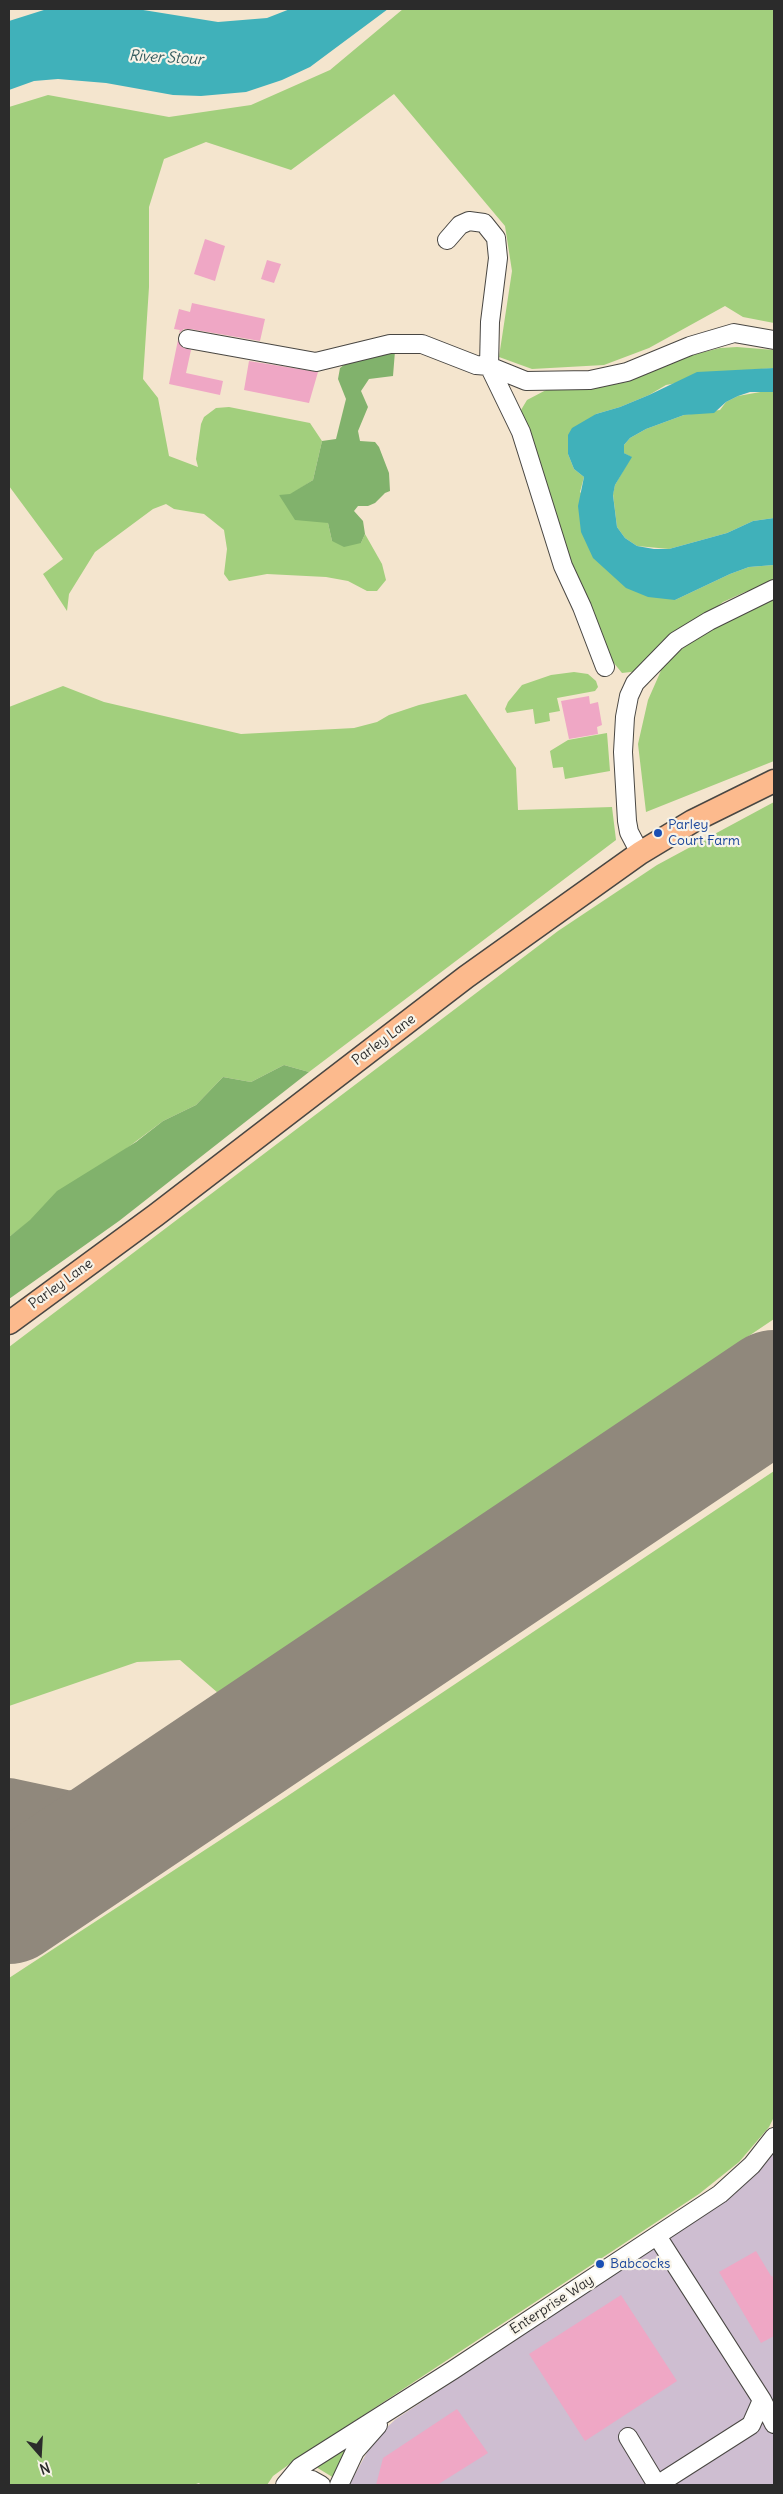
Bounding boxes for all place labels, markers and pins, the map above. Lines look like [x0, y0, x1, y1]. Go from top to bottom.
place label: Parley Court Farm [668, 817, 740, 850]
marker: Parley Court Farm [652, 827, 664, 839]
place label: Babcocks [610, 2256, 670, 2272]
marker: Babcocks [594, 2258, 606, 2270]

